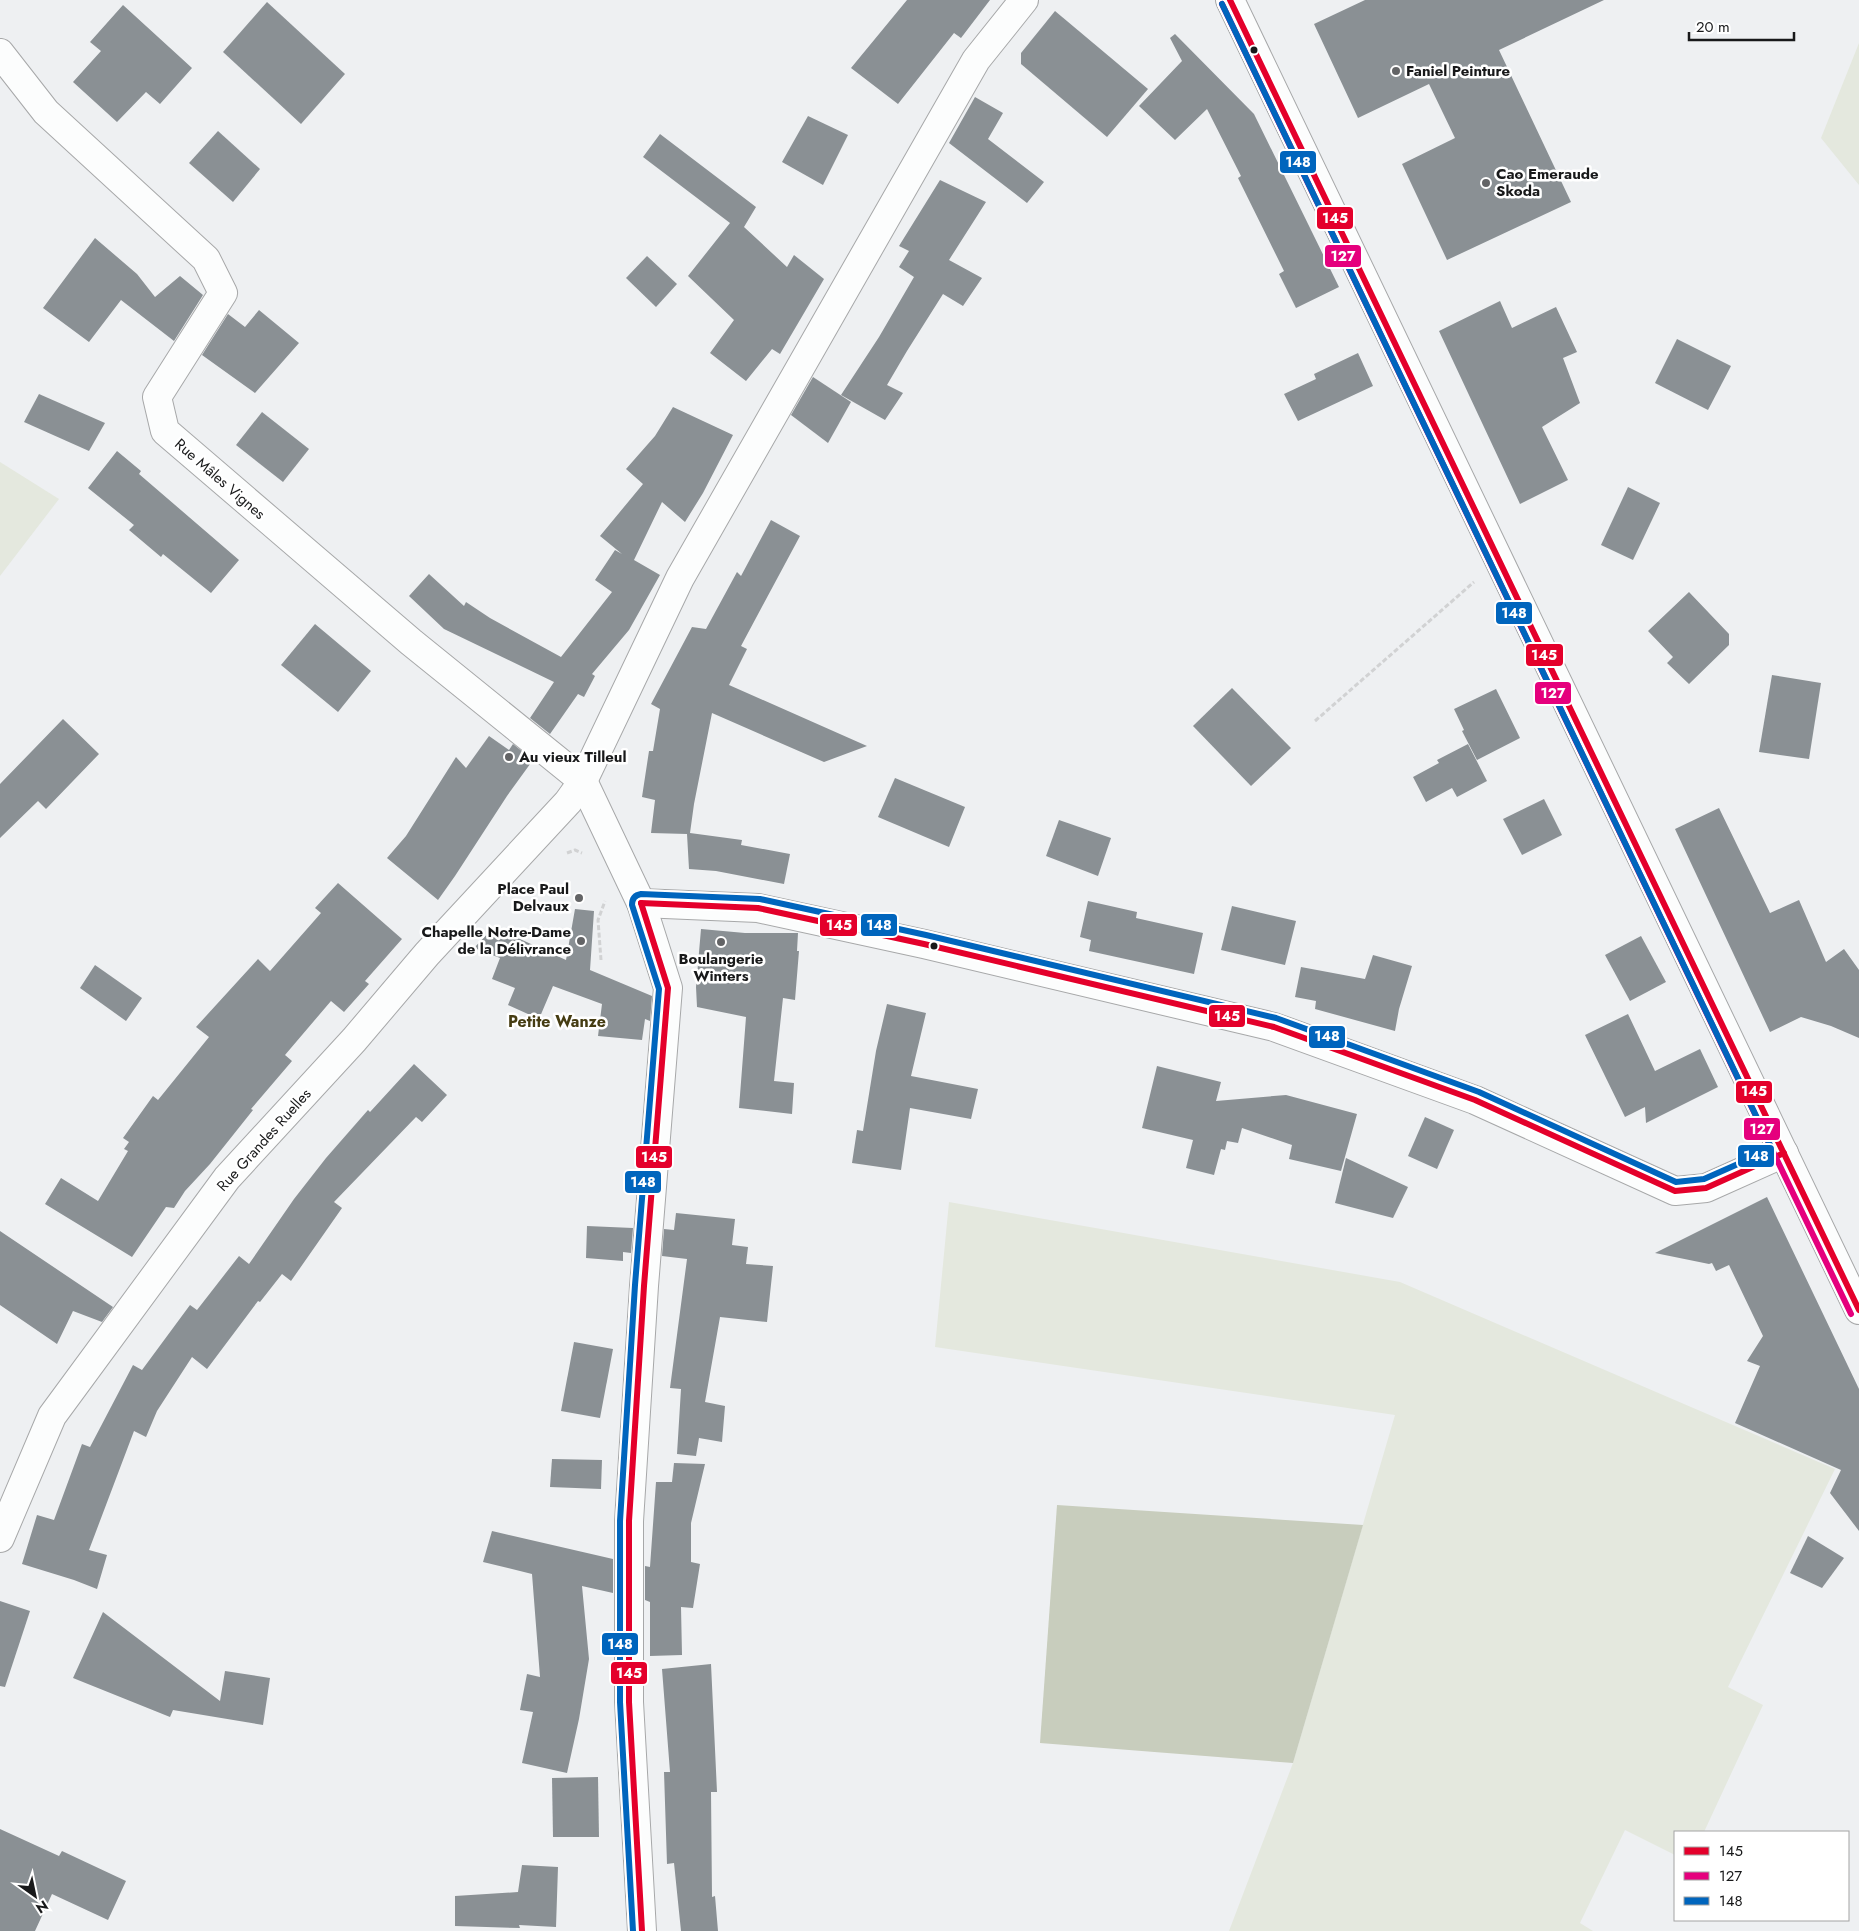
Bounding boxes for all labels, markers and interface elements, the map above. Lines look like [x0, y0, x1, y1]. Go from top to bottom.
scale bar [1689, 10, 1794, 42]
text: 20 m [1696, 16, 1730, 38]
unlabelled marker [1249, 45, 1259, 55]
place label: Faniel Peinture [1406, 60, 1510, 82]
marker: Faniel Peinture [1390, 65, 1402, 77]
line badge: 148 [1279, 150, 1317, 174]
text: 148 [1285, 152, 1311, 172]
place label: Cao Emeraude Skoda [1496, 163, 1599, 202]
marker: Cao Emeraude Skoda [1480, 177, 1492, 189]
line badge: 145 [1316, 206, 1354, 230]
text: 145 [1322, 208, 1348, 228]
line badge: 127 [1324, 244, 1362, 268]
text: 127 [1331, 246, 1356, 266]
street label: Rue Mâles Vignes [170, 433, 270, 525]
line badge: 148 [1495, 601, 1533, 625]
text: 148 [1501, 603, 1527, 623]
line badge: 145 [1525, 643, 1564, 667]
text: 145 [1531, 645, 1557, 665]
line badge: 127 [1534, 681, 1572, 705]
text: 127 [1541, 683, 1566, 703]
place label: Au vieux Tilleul [518, 746, 627, 768]
marker: Au vieux Tilleul [503, 751, 515, 763]
place label: Place Paul Delvaux [497, 878, 569, 917]
marker: Place Paul Delvaux [573, 892, 585, 904]
line badge: 145 [819, 913, 858, 937]
line badge: 148 [860, 913, 898, 937]
text: 145 [826, 915, 852, 935]
text: 148 [866, 915, 892, 935]
place label: Chapelle Notre-Dame de la Délivrance [421, 921, 571, 960]
marker: Chapelle Notre-Dame de la Délivrance [575, 935, 587, 947]
marker: Boulangerie Winters [715, 936, 727, 948]
unlabelled marker [929, 941, 939, 951]
place label: Boulangerie Winters [679, 948, 764, 987]
line badge: 145 [1208, 1004, 1246, 1028]
text: 145 [1214, 1006, 1240, 1026]
district label: Petite Wanze [508, 1010, 606, 1033]
line badge: 148 [1308, 1025, 1346, 1049]
text: 148 [1314, 1026, 1340, 1046]
line badge: 145 [1735, 1080, 1773, 1104]
text: 145 [1741, 1081, 1767, 1101]
street label: Rue Grandes Ruelles [212, 1084, 316, 1196]
line badge: 127 [1743, 1117, 1781, 1141]
text: 127 [1750, 1119, 1775, 1139]
line badge: 148 [1737, 1144, 1775, 1168]
line badge: 145 [635, 1145, 673, 1169]
text: 148 [1743, 1146, 1769, 1166]
text: 145 [641, 1147, 667, 1167]
line badge: 148 [624, 1170, 662, 1194]
text: 148 [630, 1172, 656, 1192]
line badge: 148 [601, 1632, 639, 1656]
text: 148 [607, 1634, 633, 1654]
line badge: 145 [610, 1661, 648, 1685]
text: 145 [616, 1663, 642, 1683]
legend [1674, 1831, 1849, 1921]
text: 145 [1719, 1840, 1743, 1862]
text: 127 [1719, 1865, 1742, 1887]
north arrow [10, 1871, 60, 1921]
text: 148 [1719, 1890, 1743, 1912]
text: N [32, 1895, 52, 1918]

